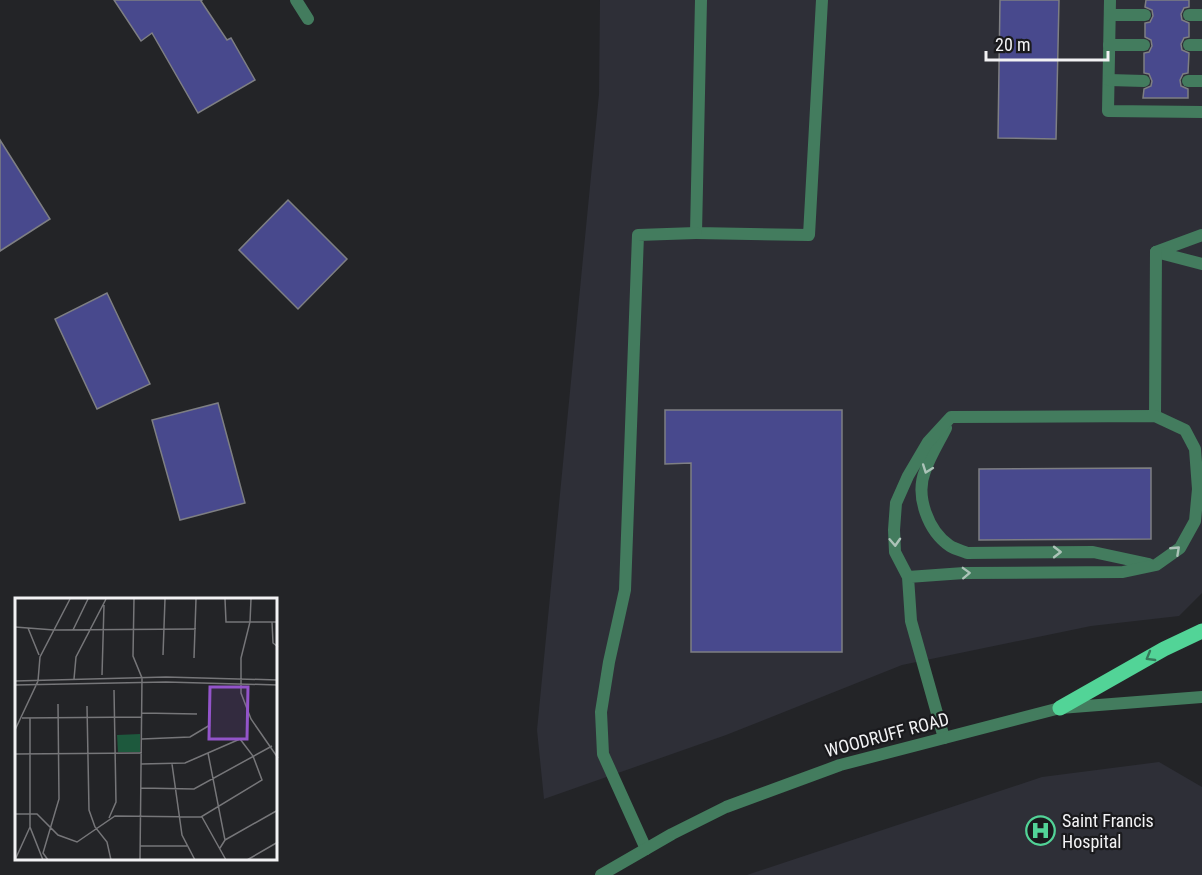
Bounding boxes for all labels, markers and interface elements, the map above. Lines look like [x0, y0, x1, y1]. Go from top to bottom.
scale bar [986, 24, 1108, 62]
text: 20 m [995, 34, 1030, 55]
one-way arrow [921, 464, 934, 474]
one-way arrow [888, 537, 901, 546]
one-way arrow [1053, 546, 1062, 558]
one-way arrow [1169, 546, 1179, 557]
one-way arrow [962, 567, 971, 580]
inset map [15, 598, 278, 860]
one-way arrow [1146, 650, 1156, 662]
street label: WOODRUFF ROAD [823, 708, 951, 761]
place label: Saint Francis Hospital [1062, 810, 1154, 852]
hospital icon: Saint Francis Hospital [1025, 815, 1057, 847]

